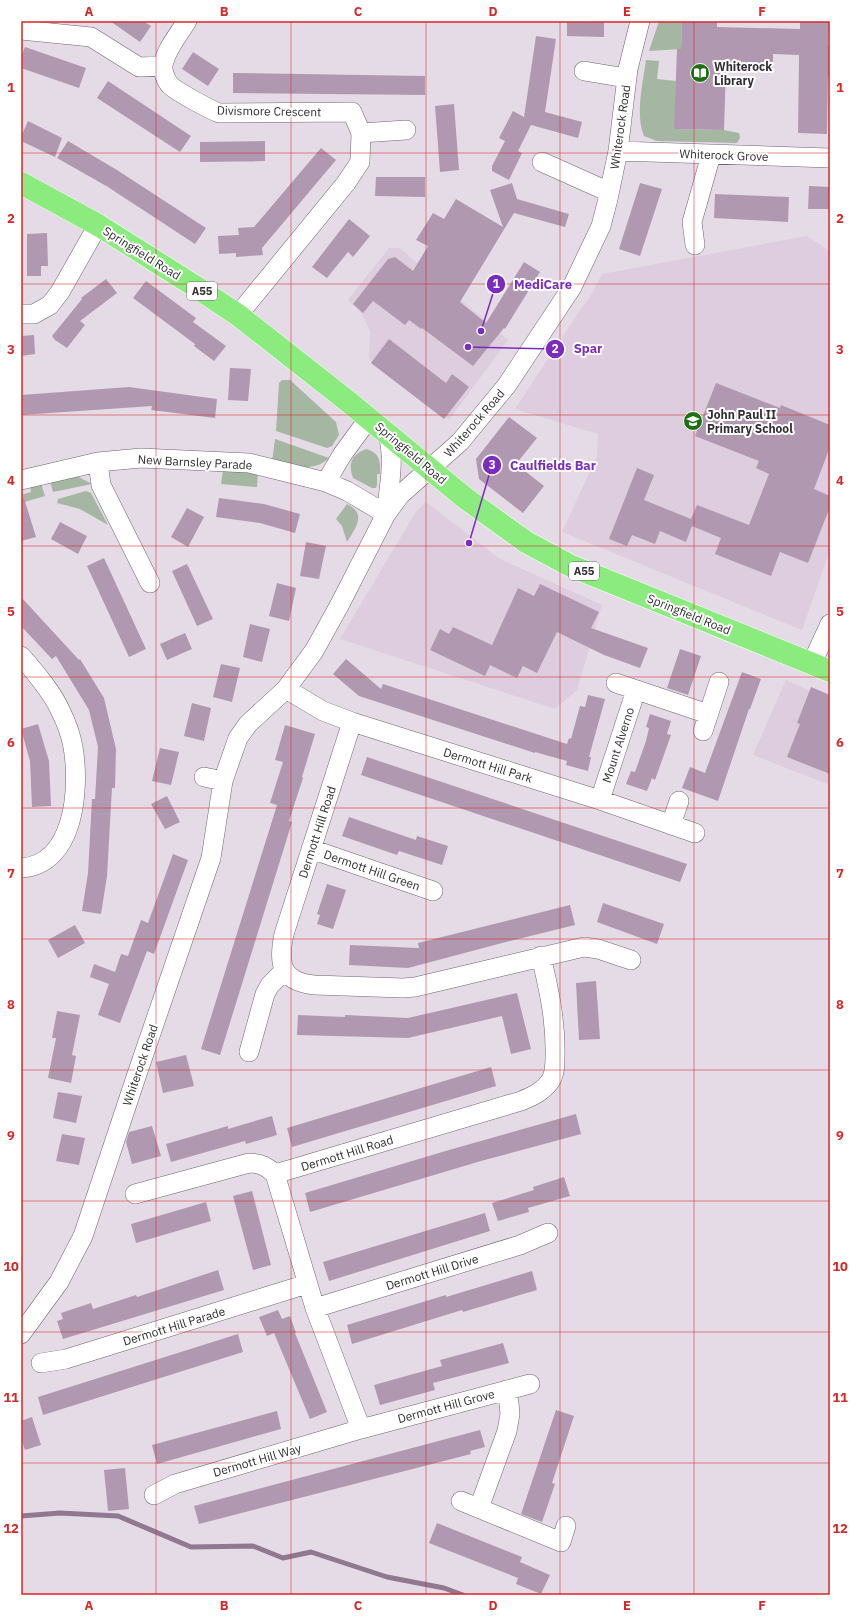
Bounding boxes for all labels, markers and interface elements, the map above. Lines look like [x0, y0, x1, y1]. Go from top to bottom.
text: A [85, 3, 94, 20]
text: B [220, 3, 229, 20]
text: C [354, 3, 363, 20]
text: D [488, 3, 498, 20]
text: E [623, 3, 631, 20]
text: F [758, 3, 766, 20]
place label: Whiterock Library [714, 59, 772, 88]
library icon: Whiterock Library [689, 62, 711, 84]
text: 1 [7, 79, 15, 96]
text: 1 [836, 79, 844, 96]
street label: Whiterock Road [607, 84, 633, 170]
street label: Divismore Crescent [217, 103, 321, 119]
street label: Whiterock Grove [679, 146, 769, 164]
text: 2 [7, 210, 15, 227]
text: 2 [836, 210, 844, 227]
street label: Springfield Road [100, 223, 184, 283]
callout: MediCare [486, 272, 580, 297]
text: 1 [492, 276, 500, 291]
text: MediCare [514, 276, 572, 293]
road number: A55 [187, 282, 217, 300]
callout: Spar [545, 336, 610, 361]
text: Spar [574, 340, 602, 357]
text: 3 [7, 341, 15, 358]
text: 2 [551, 341, 559, 356]
text: 3 [836, 341, 844, 358]
street label: Whiterock Road [440, 386, 508, 460]
place label: John Paul II Primary School [707, 407, 793, 436]
school or university icon: John Paul II Primary School [682, 410, 704, 432]
street label: Springfield Road [372, 419, 450, 487]
street label: New Barnsley Parade [137, 452, 253, 473]
callout: Caulfields Bar [482, 453, 604, 478]
text: 3 [488, 457, 496, 472]
text: Caulfields Bar [510, 457, 596, 474]
text: 4 [7, 472, 15, 489]
text: 4 [836, 472, 844, 489]
road number: A55 [569, 562, 599, 580]
street label: Springfield Road [645, 590, 733, 638]
text: 5 [7, 603, 15, 620]
text: 5 [836, 603, 844, 620]
street label: Mount Alverno [599, 705, 637, 785]
text: 6 [7, 734, 15, 751]
text: 6 [836, 734, 844, 751]
street label: Dermott Hill Park [442, 744, 535, 786]
street label: Dermott Hill Road [295, 784, 339, 880]
street label: Dermott Hill Green [322, 846, 422, 894]
text: 7 [7, 865, 15, 882]
text: 7 [836, 865, 844, 882]
text: 8 [7, 996, 15, 1013]
text: 8 [836, 996, 844, 1013]
street label: Whiterock Road [119, 1022, 161, 1108]
text: 9 [7, 1127, 15, 1144]
text: 9 [836, 1127, 844, 1144]
street label: Dermott Hill Road [299, 1132, 395, 1174]
street label: Dermott Hill Drive [384, 1251, 480, 1293]
text: 10 [3, 1258, 19, 1275]
text: 10 [832, 1258, 848, 1275]
street label: Dermott Hill Parade [121, 1303, 227, 1349]
street label: Dermott Hill Grove [396, 1386, 497, 1426]
text: 11 [3, 1389, 19, 1406]
text: 11 [832, 1389, 848, 1406]
street label: Dermott Hill Way [211, 1440, 303, 1480]
text: 12 [3, 1520, 19, 1537]
text: 12 [832, 1520, 848, 1537]
text: A [85, 1597, 94, 1614]
text: B [220, 1597, 229, 1614]
text: C [354, 1597, 363, 1614]
text: D [488, 1597, 498, 1614]
text: E [623, 1597, 631, 1614]
text: F [758, 1597, 766, 1614]

